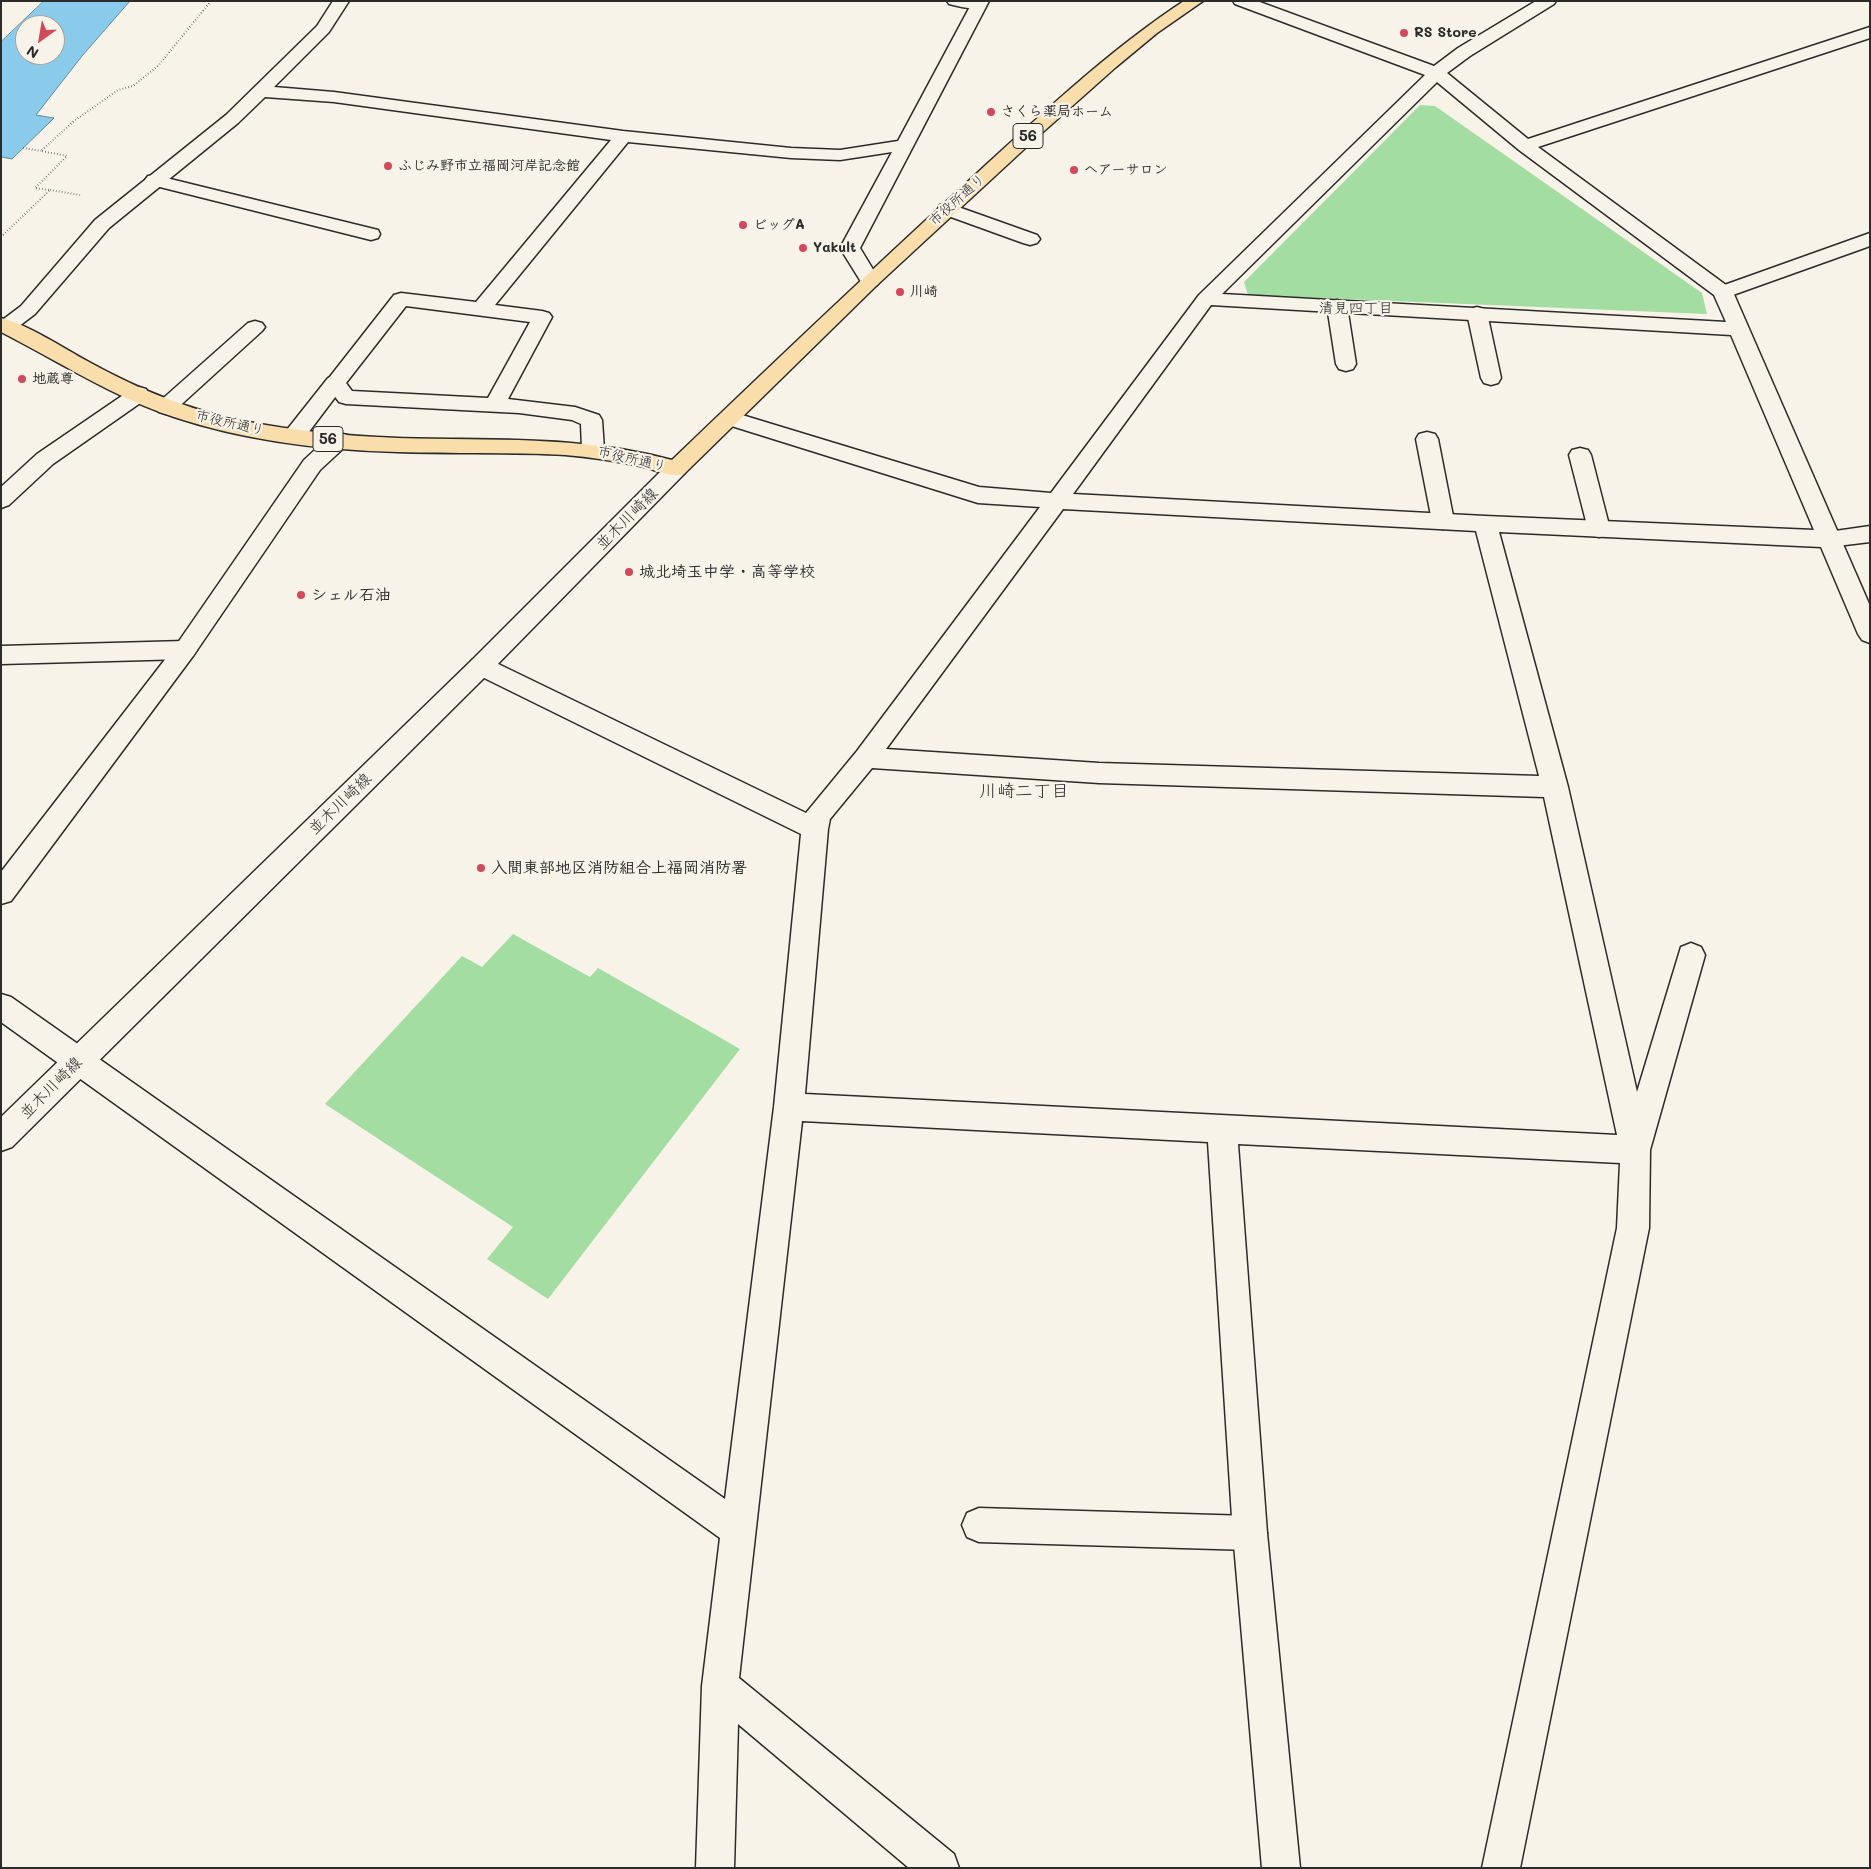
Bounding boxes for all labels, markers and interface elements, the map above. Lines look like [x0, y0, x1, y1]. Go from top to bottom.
north arrow [15, 15, 65, 65]
place label: RS Store [1414, 25, 1477, 41]
marker: RS Store [1398, 27, 1410, 39]
text: N [23, 41, 42, 63]
place label: さくら薬局ホーム [1001, 104, 1113, 120]
marker: さくら薬局ホーム [985, 106, 997, 118]
road number: 56 [1013, 124, 1043, 148]
place label: ふじみ野市立福岡河岸記念館 [398, 158, 580, 174]
marker: ふじみ野市立福岡河岸記念館 [382, 160, 394, 172]
place label: ヘアーサロン [1084, 162, 1167, 178]
marker: ヘアーサロン [1068, 164, 1080, 176]
street label: 市役所通り [925, 170, 989, 230]
place label: ビッグA [753, 217, 805, 233]
marker: ビッグA [737, 219, 749, 231]
place label: Yakult [813, 240, 856, 256]
marker: Yakult [797, 242, 809, 254]
place label: 川崎 [910, 284, 938, 300]
marker: 川崎 [894, 286, 906, 298]
district label: 清見四丁目 [1319, 299, 1393, 317]
place label: 地蔵尊 [32, 371, 74, 387]
marker: 地蔵尊 [16, 373, 28, 385]
street label: 市役所通り [194, 407, 266, 439]
road number: 56 [313, 426, 343, 452]
street label: 市役所通り [596, 443, 668, 475]
street label: 並木川崎線 [592, 484, 662, 554]
place label: 城北埼玉中学・高等学校 [639, 562, 815, 582]
marker: 城北埼玉中学・高等学校 [623, 566, 635, 578]
place label: シェル石油 [311, 585, 391, 605]
marker: シェル石油 [295, 589, 307, 601]
street label: 並木川崎線 [305, 769, 375, 839]
district label: 川崎二丁目 [979, 780, 1069, 802]
place label: 入間東部地区消防組合上福岡消防署 [491, 858, 747, 878]
marker: 入間東部地区消防組合上福岡消防署 [475, 862, 487, 874]
street label: 並木川崎線 [16, 1053, 86, 1123]

